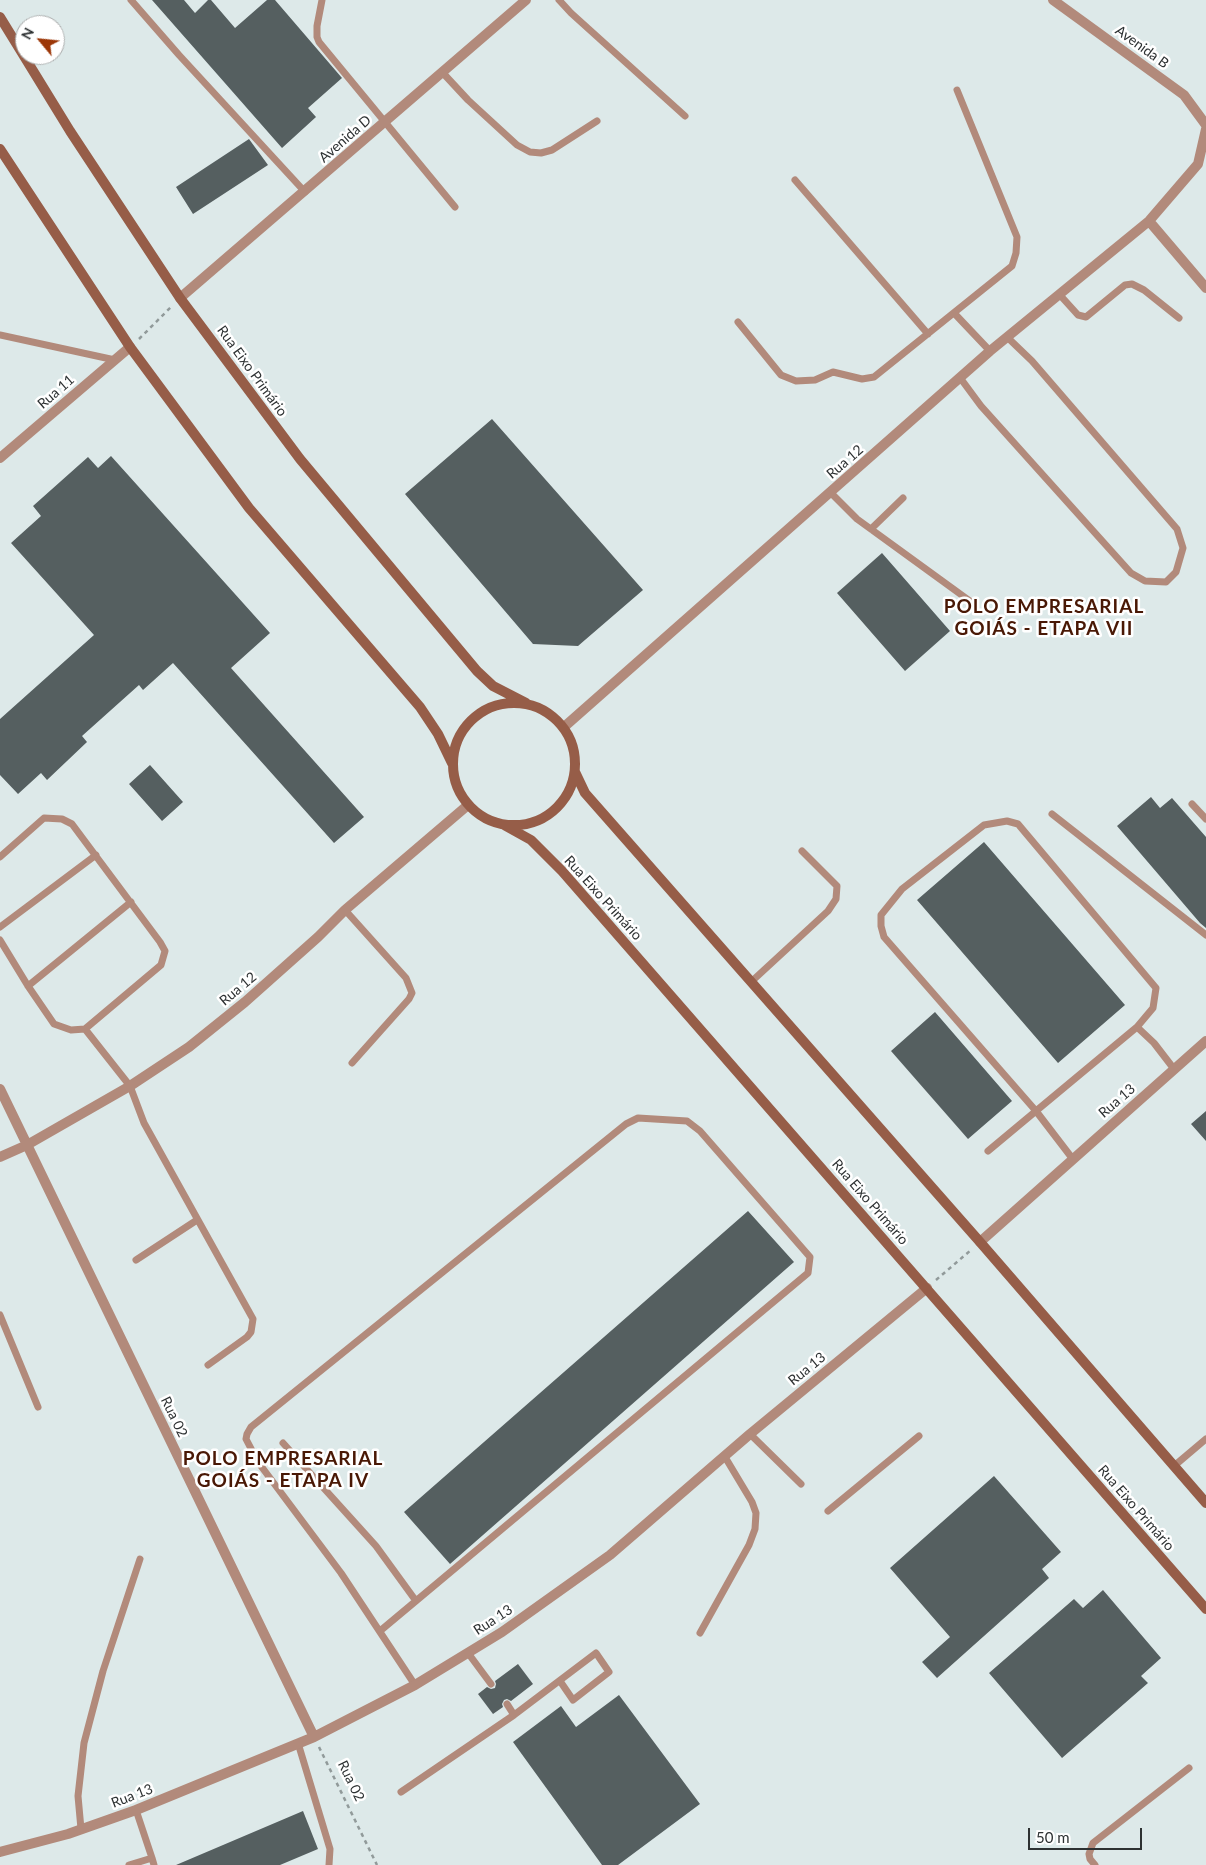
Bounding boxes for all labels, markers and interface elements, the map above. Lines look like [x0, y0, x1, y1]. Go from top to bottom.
north arrow [15, 15, 65, 65]
street label: Avenida B [1112, 22, 1172, 72]
text: N [17, 24, 37, 42]
street label: Avenida D [316, 112, 374, 166]
street label: Rua Eixo Primário [213, 322, 291, 420]
street label: Rua 11 [34, 372, 78, 412]
street label: Rua 12 [823, 442, 867, 482]
district label: POLO EMPRESARIAL GOIÁS - ETAPA VII [942, 596, 1146, 640]
street label: Rua Eixo Primário [561, 852, 645, 944]
street label: Rua 12 [216, 969, 260, 1009]
street label: Rua 13 [1095, 1081, 1139, 1121]
street label: Rua Eixo Primário [828, 1156, 912, 1248]
street label: Rua 13 [785, 1349, 829, 1389]
street label: Rua 02 [157, 1394, 191, 1440]
district label: POLO EMPRESARIAL GOIÁS - ETAPA IV [181, 1448, 385, 1492]
street label: Rua Eixo Primário [1094, 1462, 1178, 1554]
street label: Rua 13 [470, 1601, 516, 1639]
street label: Rua 02 [334, 1758, 368, 1804]
street label: Rua 13 [109, 1780, 155, 1812]
scale bar [1031, 1818, 1145, 1850]
text: 50 m [1036, 1828, 1070, 1846]

